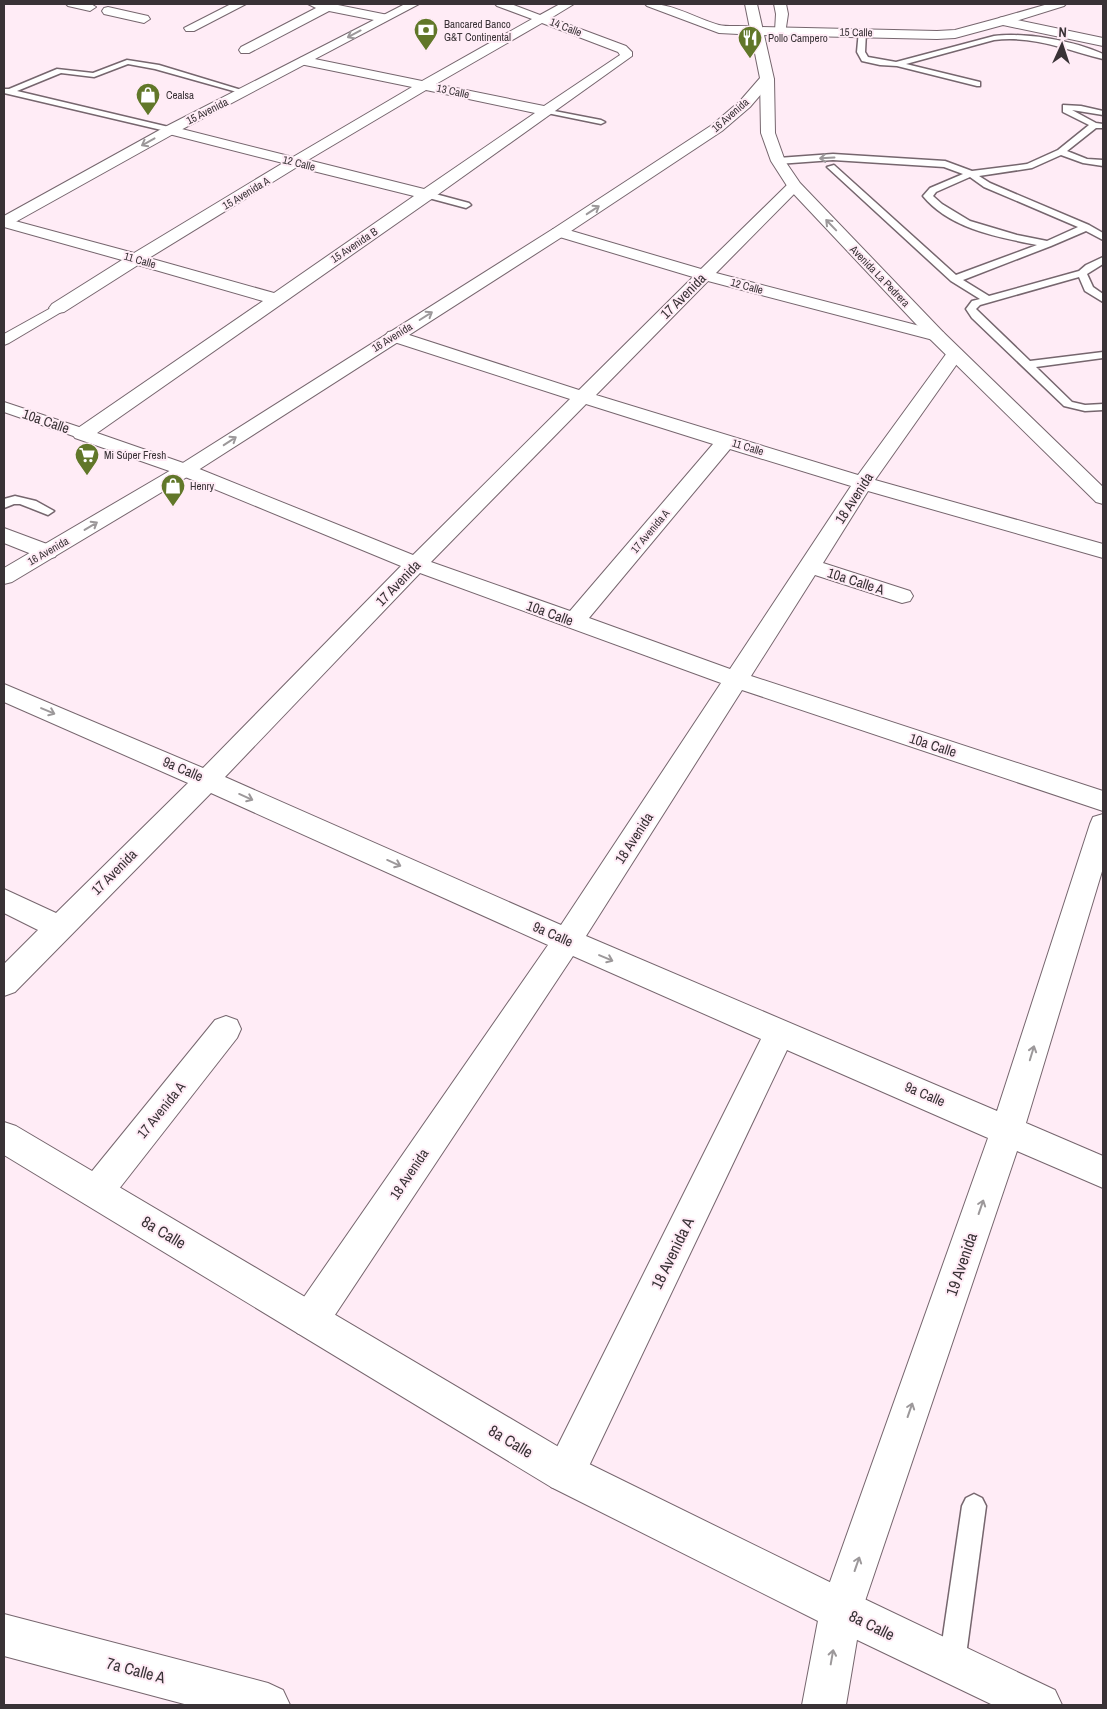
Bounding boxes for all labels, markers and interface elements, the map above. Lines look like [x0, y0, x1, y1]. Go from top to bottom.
street label: 14 Calle [548, 15, 584, 39]
bank icon: Bancared Banco G&T Continental [413, 17, 439, 51]
place label: Bancared Banco G&T Continental [444, 17, 511, 44]
north arrow [1037, 20, 1087, 70]
text: N [1058, 23, 1067, 41]
restaurant icon: Pollo Campero [737, 25, 763, 59]
street label: 15 Calle [839, 25, 873, 39]
one-way arrow [347, 30, 362, 39]
place label: Pollo Campero [768, 31, 828, 45]
street label: 13 Calle [435, 81, 471, 101]
shop icon: Cealsa [135, 82, 161, 116]
place label: Cealsa [166, 88, 194, 102]
street label: 15 Avenida [184, 95, 230, 127]
street label: 16 Avenida [708, 95, 752, 135]
one-way arrow [142, 138, 156, 148]
street label: 12 Calle [281, 152, 317, 174]
one-way arrow [820, 153, 836, 163]
street label: 15 Avenida A [220, 173, 273, 213]
one-way arrow [585, 205, 599, 215]
one-way arrow [825, 218, 837, 231]
street label: 15 Avenida B [328, 224, 380, 266]
street label: Avenida La Pedrera [846, 242, 913, 310]
street label: 11 Calle [122, 249, 158, 271]
street label: 17 Avenida [656, 269, 710, 323]
street label: 12 Calle [729, 275, 765, 297]
one-way arrow [418, 311, 432, 321]
street label: 16 Avenida [369, 319, 415, 355]
street label: 10a Calle [20, 405, 72, 437]
one-way arrow [222, 436, 236, 446]
street label: 11 Calle [730, 436, 766, 458]
supermarket icon: Mi Súper Fresh [74, 442, 100, 476]
place label: Mi Súper Fresh [104, 448, 166, 462]
street label: 18 Avenida [831, 469, 877, 527]
shop icon: Henry [160, 473, 186, 507]
place label: Henry [190, 479, 215, 493]
street label: 17 Avenida A [628, 505, 673, 556]
one-way arrow [84, 520, 98, 530]
street label: 16 Avenida [25, 534, 71, 568]
street label: 17 Avenida [372, 556, 425, 610]
street label: 10a Calle A [825, 563, 887, 599]
street label: 10a Calle [524, 596, 576, 630]
one-way arrow [40, 707, 56, 716]
street label: 10a Calle [907, 729, 959, 761]
street label: 9a Calle [160, 752, 206, 786]
one-way arrow [238, 792, 253, 802]
street label: 18 Avenida [611, 809, 657, 867]
street label: 17 Avenida [87, 845, 141, 899]
one-way arrow [386, 859, 401, 869]
street label: 9a Calle [530, 917, 576, 951]
one-way arrow [598, 953, 613, 963]
one-way arrow [1027, 1045, 1037, 1061]
street label: 9a Calle [902, 1077, 948, 1111]
street label: 17 Avenida A [133, 1078, 189, 1142]
street label: 18 Avenida [386, 1145, 433, 1203]
one-way arrow [976, 1199, 986, 1215]
street label: 8a Calle [138, 1210, 190, 1254]
street label: 18 Avenida A [645, 1213, 699, 1292]
street label: 19 Avenida [940, 1229, 982, 1299]
one-way arrow [906, 1403, 915, 1418]
street label: 8a Calle [485, 1419, 537, 1463]
one-way arrow [852, 1556, 862, 1572]
street label: 8a Calle [846, 1605, 898, 1645]
one-way arrow [828, 1650, 838, 1666]
street label: 7a Calle A [104, 1652, 168, 1688]

